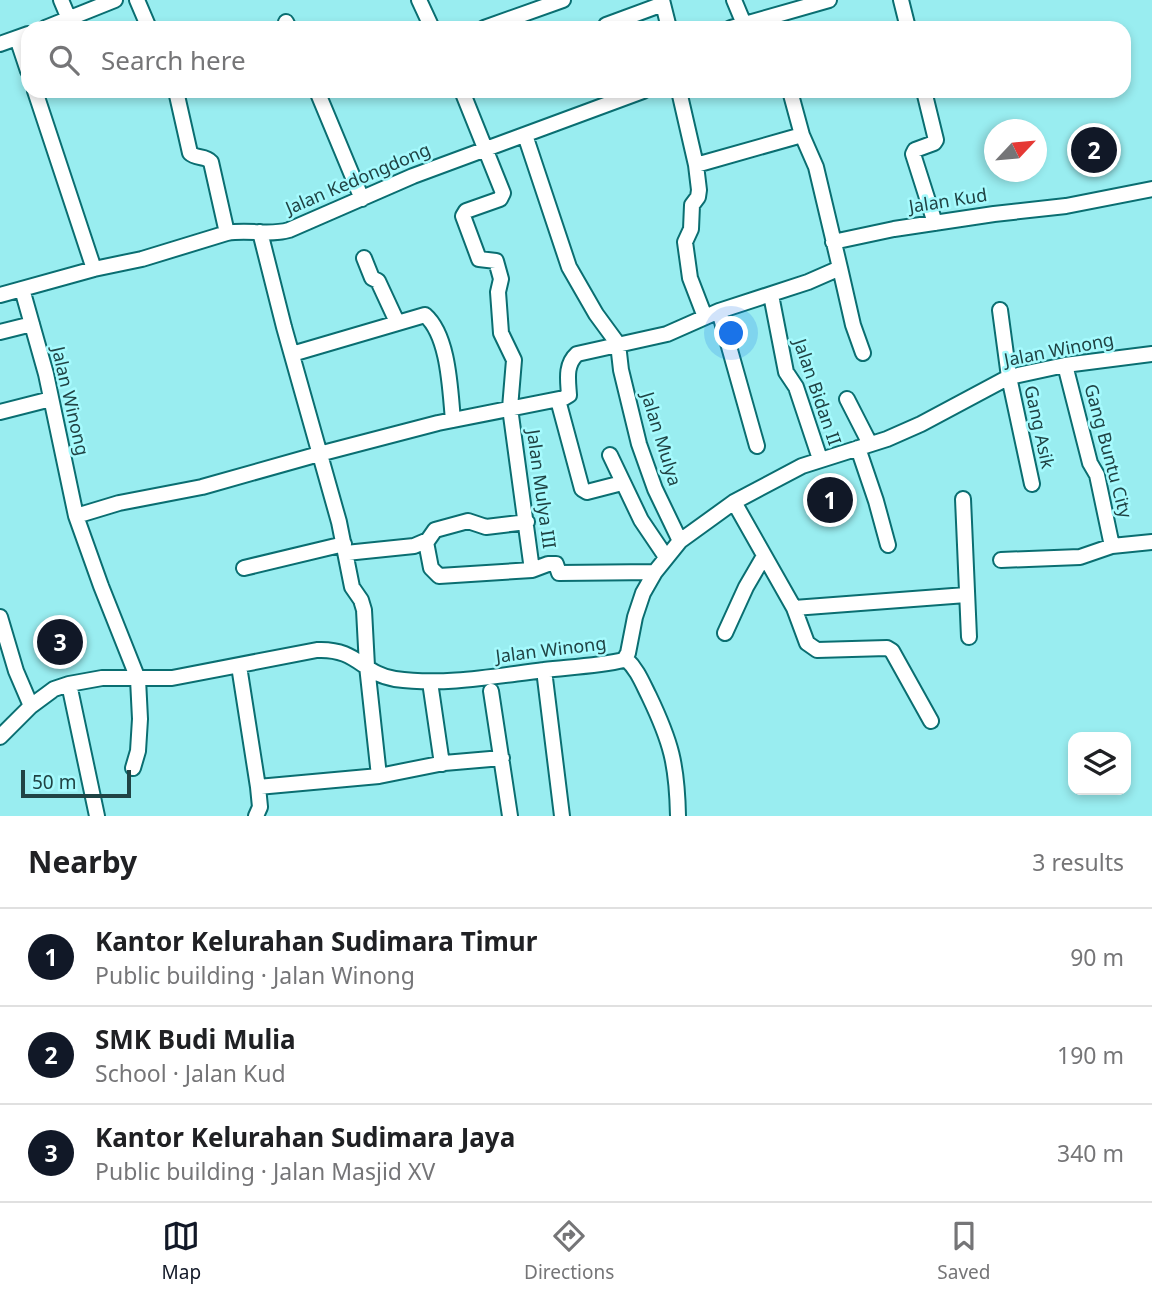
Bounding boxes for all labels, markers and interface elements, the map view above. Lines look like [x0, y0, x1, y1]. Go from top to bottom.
search box [21, 21, 1131, 98]
icon: search [45, 41, 83, 79]
text: Search here [101, 42, 246, 78]
north arrow [984, 119, 1047, 182]
pin: 2 [1071, 124, 1117, 176]
street label: Jalan Kedongdong [280, 137, 434, 220]
street label: Jalan Kud [905, 182, 989, 218]
your location [714, 316, 748, 350]
street label: Jalan Winong [1000, 327, 1116, 372]
street label: Jalan Bidan II [788, 333, 847, 448]
street label: Jalan Winong [46, 342, 95, 458]
street label: Gang Buntu City [1080, 381, 1139, 521]
street label: Gang Asik [1019, 383, 1061, 471]
street label: Jalan Mulya [636, 387, 688, 489]
street label: Jalan Mulya III [521, 426, 562, 550]
pin: 1 [807, 474, 853, 526]
pin: 3 [37, 616, 83, 668]
street label: Jalan Winong [492, 630, 608, 668]
map controls [1068, 732, 1131, 795]
button: layers [1068, 732, 1131, 795]
scale bar [21, 767, 131, 799]
text: 50 m [32, 769, 76, 795]
text: Nearby [28, 841, 137, 882]
text: 3 results [1032, 846, 1124, 878]
text: Kantor Kelurahan Sudimara Timur [95, 923, 537, 959]
text: 1 [44, 941, 58, 973]
text: 90 m [1070, 941, 1124, 973]
text: Public building · Jalan Winong [95, 959, 415, 991]
text: SMK Budi Mulia [95, 1021, 296, 1057]
text: 2 [44, 1039, 58, 1071]
text: 190 m [1057, 1039, 1124, 1071]
text: School · Jalan Kud [95, 1057, 286, 1089]
text: Kantor Kelurahan Sudimara Jaya [95, 1119, 515, 1155]
text: 3 [44, 1137, 58, 1169]
text: 340 m [1057, 1137, 1124, 1169]
text: Public building · Jalan Masjid XV [95, 1155, 435, 1187]
tab: Map [162, 1217, 201, 1285]
tab: Directions [524, 1217, 614, 1285]
tab: Saved [937, 1217, 990, 1285]

